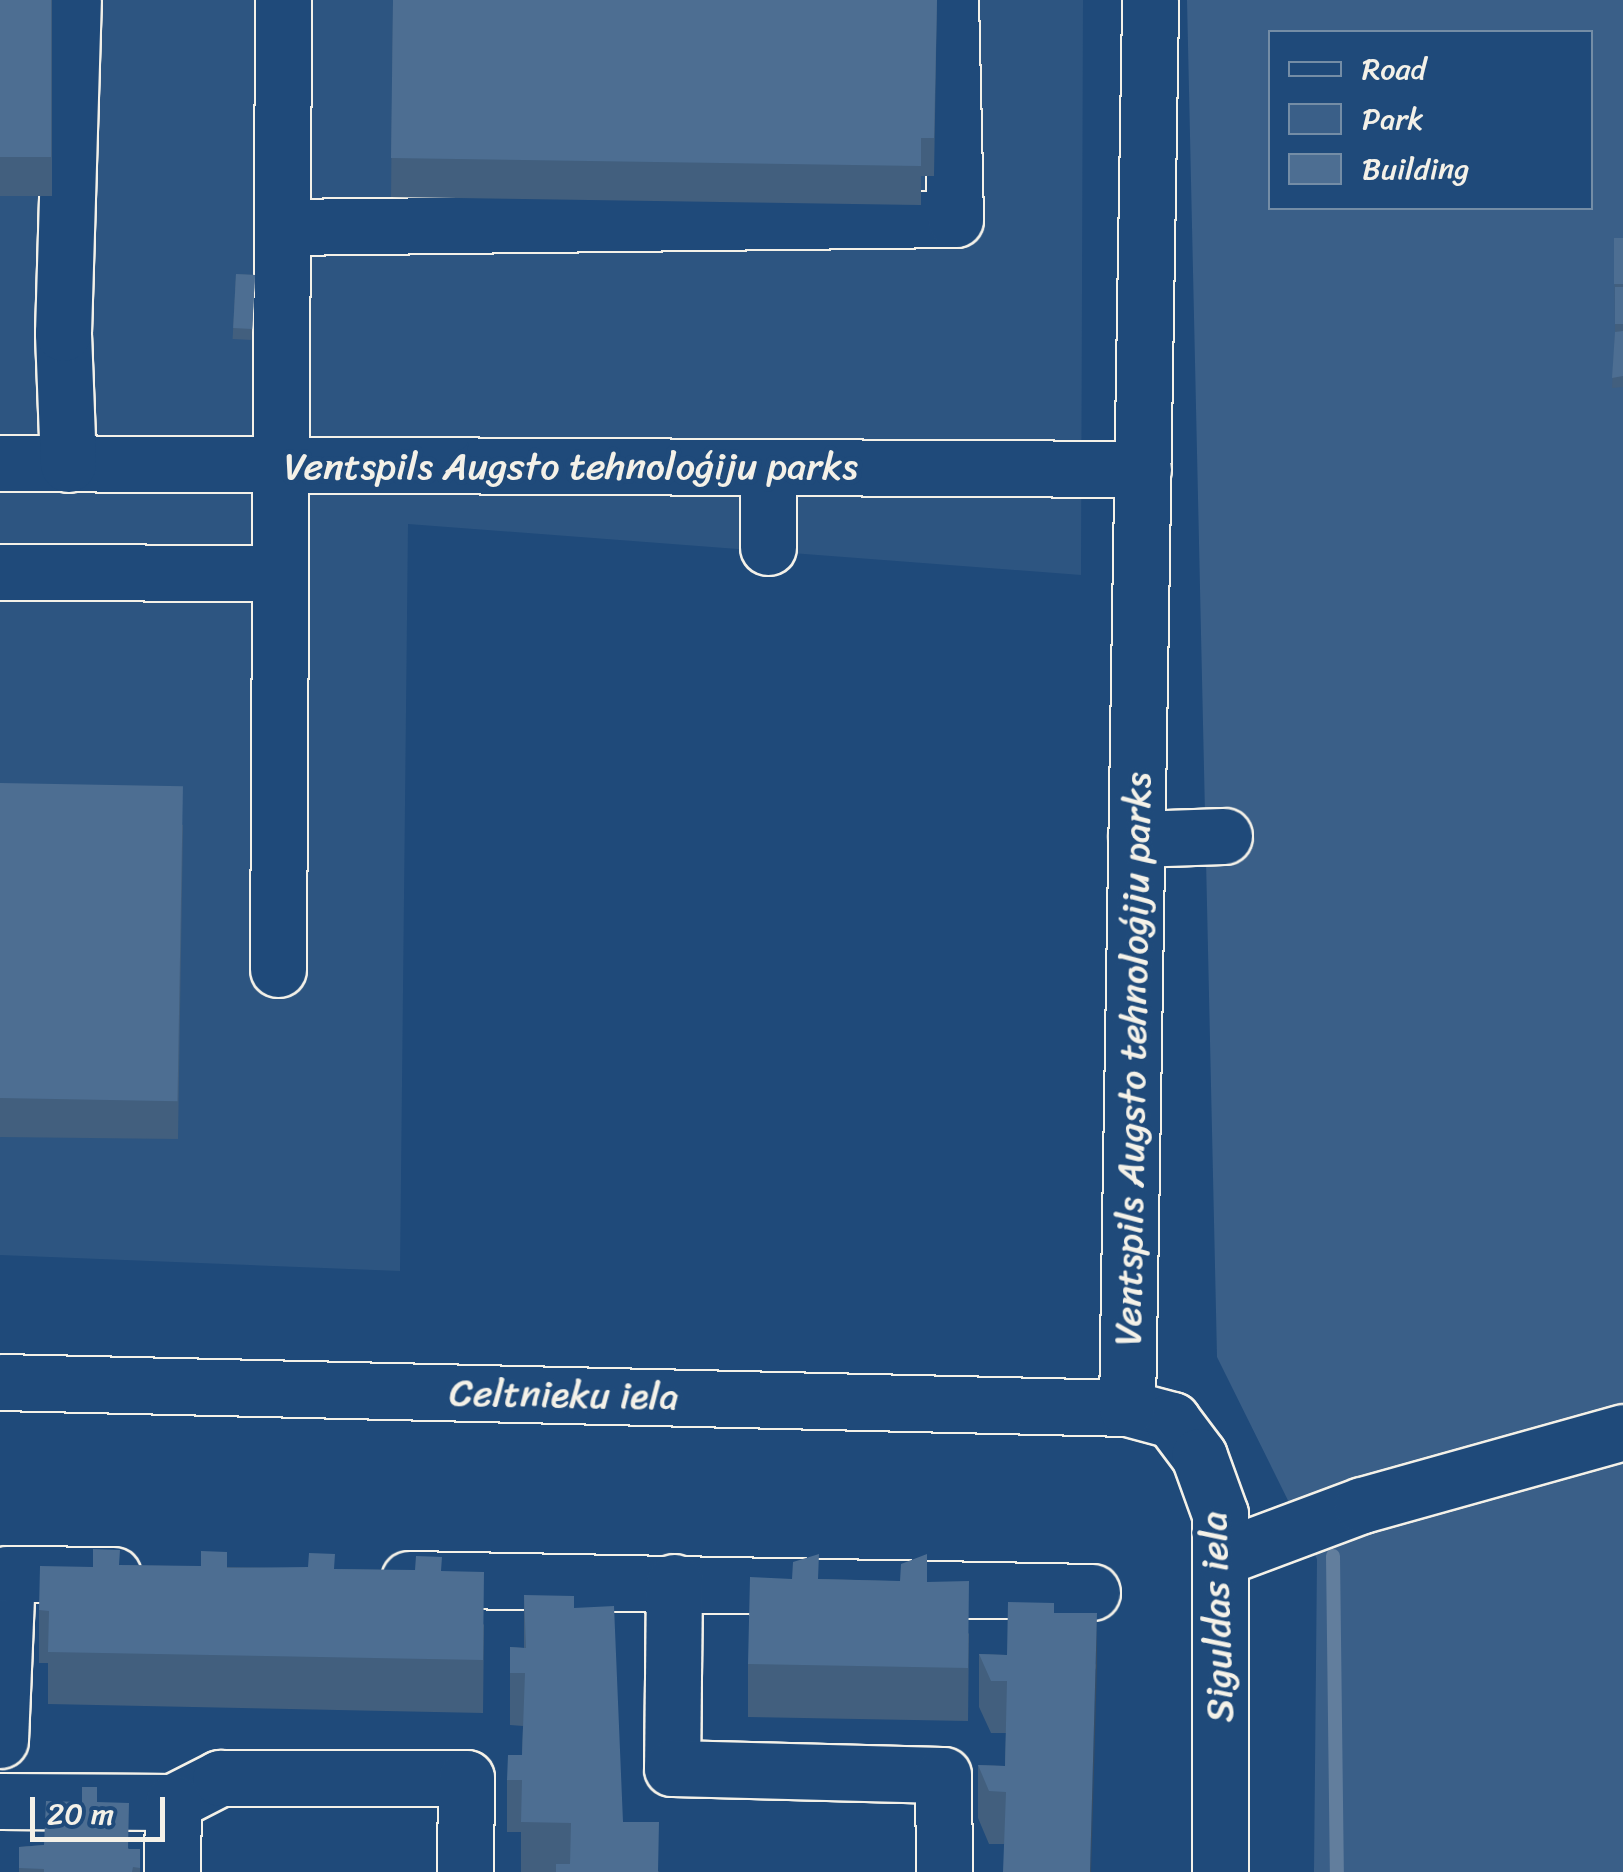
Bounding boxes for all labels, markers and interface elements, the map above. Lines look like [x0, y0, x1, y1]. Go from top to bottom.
legend [1268, 30, 1593, 210]
text: Road [1362, 42, 1426, 96]
text: Park [1362, 92, 1424, 146]
text: Building [1362, 142, 1469, 196]
street label: Ventspils Augsto tehnoloģiju parks [283, 444, 859, 490]
street label: Ventspils Augsto tehnoloģiju parks [1105, 771, 1161, 1347]
street label: Celtnieku iela [448, 1370, 680, 1420]
street label: Siguldas iela [1191, 1511, 1243, 1723]
scale bar [35, 1777, 170, 1839]
text: 20 m [47, 1787, 114, 1841]

